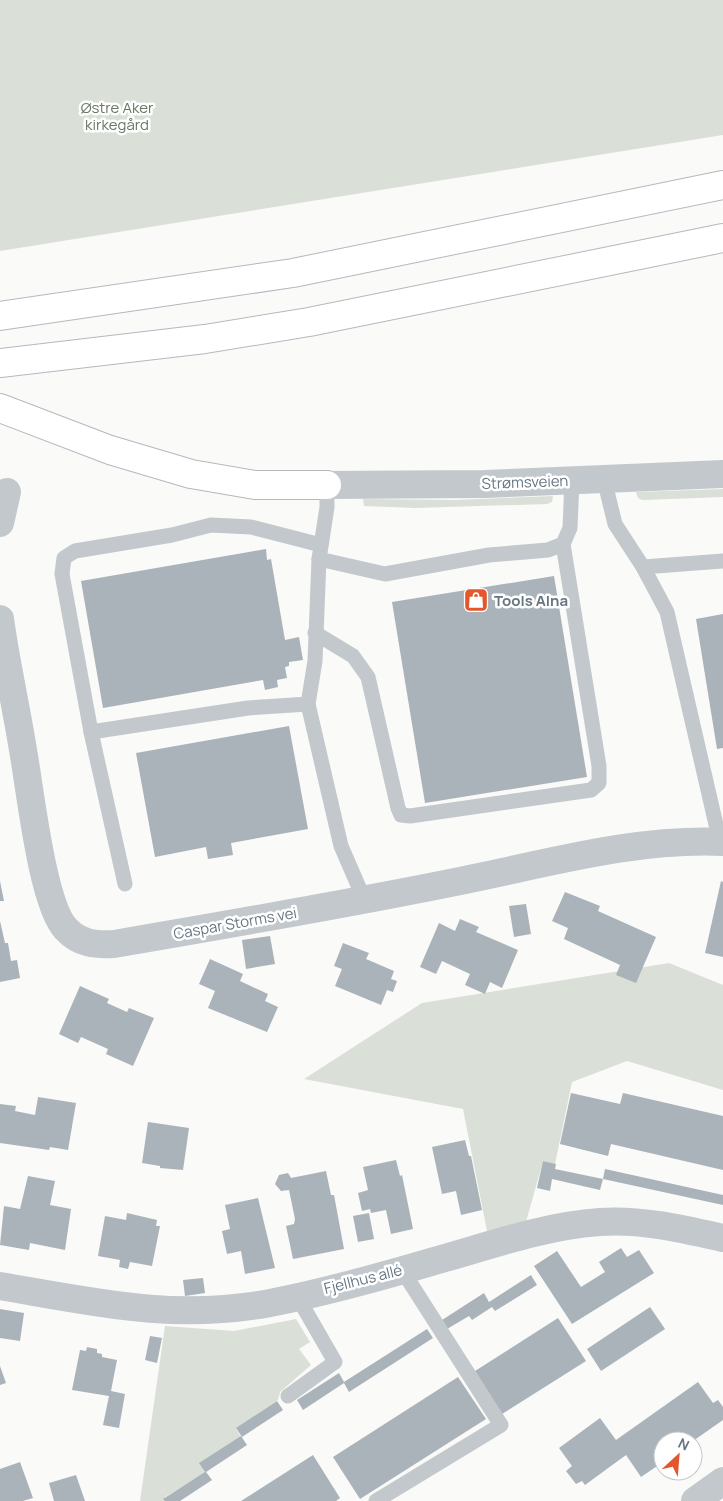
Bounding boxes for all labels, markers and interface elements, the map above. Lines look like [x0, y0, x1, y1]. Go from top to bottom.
park label: Østre Aker kirkegård [81, 97, 154, 135]
street label: Strømsveien [481, 470, 569, 494]
shop icon: Tools Alna [463, 587, 489, 613]
place label: Tools Alna [494, 590, 568, 611]
street label: Caspar Storms vei [172, 902, 298, 944]
street label: Fjellhus allé [322, 1259, 405, 1299]
north arrow [653, 1431, 703, 1481]
text: N [675, 1433, 693, 1455]

